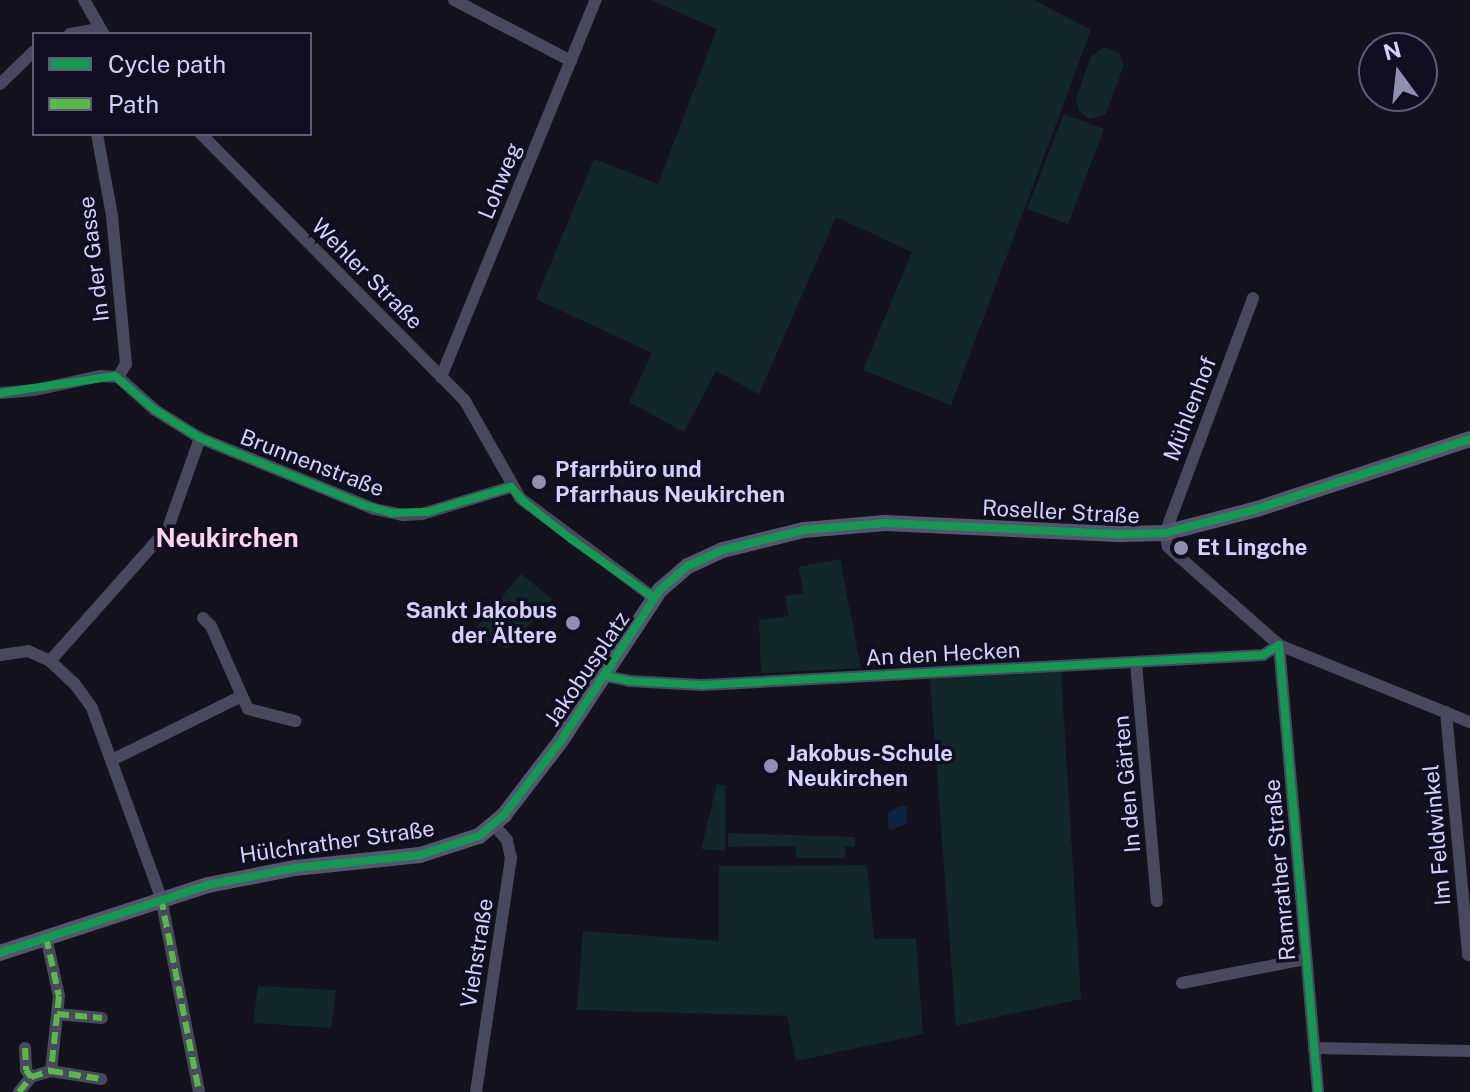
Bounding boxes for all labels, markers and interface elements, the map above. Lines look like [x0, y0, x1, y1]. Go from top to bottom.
legend [32, 32, 312, 136]
north arrow [1358, 32, 1438, 112]
text: N [1381, 36, 1404, 66]
text: Cycle path [108, 50, 226, 78]
text: Path [108, 90, 159, 118]
street label: Lohweg [473, 139, 527, 223]
street label: In der Gasse [73, 195, 115, 323]
street label: Wehler Straße [306, 213, 428, 335]
street label: Mühlenhof [1158, 353, 1222, 465]
street label: Brunnenstraße [236, 423, 388, 503]
place label: Pfarrbüro und Pfarrhaus Neukirchen [555, 456, 785, 508]
marker: Pfarrbüro und Pfarrhaus Neukirchen [530, 473, 548, 491]
street label: Roseller Straße [981, 495, 1141, 529]
district label: Neukirchen [155, 522, 299, 554]
place label: Et Lingche [1197, 535, 1308, 561]
marker: Et Lingche [1172, 539, 1190, 557]
place label: Sankt Jakobus der Ältere [405, 597, 557, 648]
street label: Jakobusplatz [539, 607, 635, 731]
marker: Sankt Jakobus der Ältere [564, 614, 582, 632]
street label: An den Hecken [865, 637, 1021, 671]
street label: In den Gärten [1108, 714, 1146, 854]
place label: Jakobus-Schule Neukirchen [787, 740, 953, 792]
marker: Jakobus-Schule Neukirchen [762, 757, 780, 775]
street label: Im Feldwinkel [1418, 763, 1456, 907]
street label: Ramrather Straße [1259, 778, 1301, 962]
street label: Hülchrather Straße [238, 815, 436, 869]
street label: Viehstraße [455, 896, 499, 1010]

